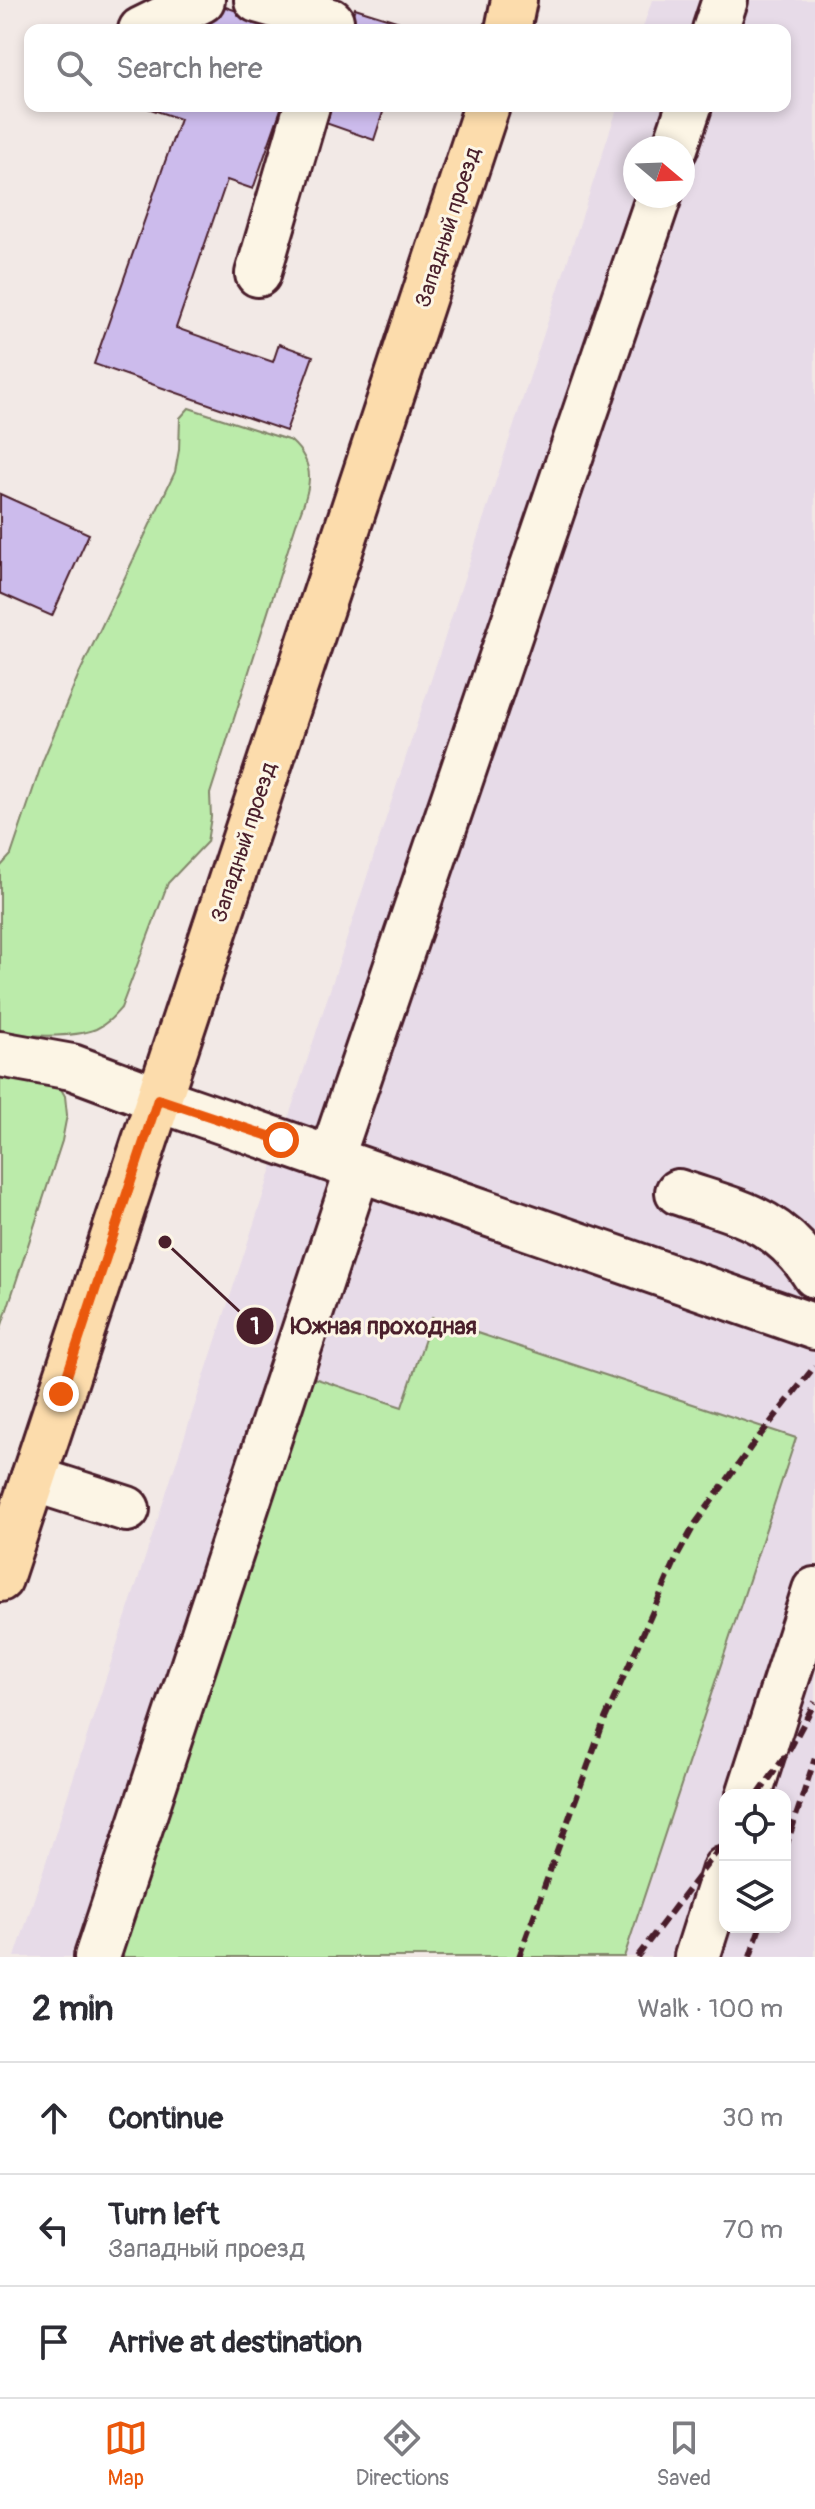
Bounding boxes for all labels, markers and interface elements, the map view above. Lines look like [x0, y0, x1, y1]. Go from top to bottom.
search box [24, 24, 791, 112]
icon: search [52, 46, 96, 90]
text: Search here [116, 50, 263, 87]
north arrow [623, 136, 695, 208]
street label: Западный проезд [409, 144, 487, 311]
street label: Западный проезд [205, 759, 283, 926]
route start [263, 1122, 299, 1158]
callout: Южная проходная [235, 1302, 493, 1350]
text: 1 [250, 1312, 260, 1341]
text: Южная проходная [290, 1312, 477, 1341]
route end [43, 1376, 79, 1412]
map controls [719, 1789, 791, 1933]
button: locate [719, 1789, 791, 1861]
button: layers [719, 1861, 791, 1933]
text: 2 min [32, 1988, 114, 2031]
text: Walk · 100 m [638, 1993, 783, 2025]
icon: ahead [32, 2096, 76, 2140]
text: Continue [108, 2100, 223, 2137]
text: 30 m [722, 2102, 783, 2134]
text: Turn left [108, 2196, 219, 2233]
icon: left [32, 2208, 76, 2252]
text: 70 m [723, 2214, 783, 2246]
text: Западный проезд [108, 2233, 305, 2265]
icon: arrive [32, 2320, 76, 2364]
text: Arrive at destination [108, 2324, 362, 2361]
tab: Map [104, 2416, 148, 2492]
tab: Directions [356, 2416, 449, 2492]
tab: Saved [657, 2416, 711, 2492]

